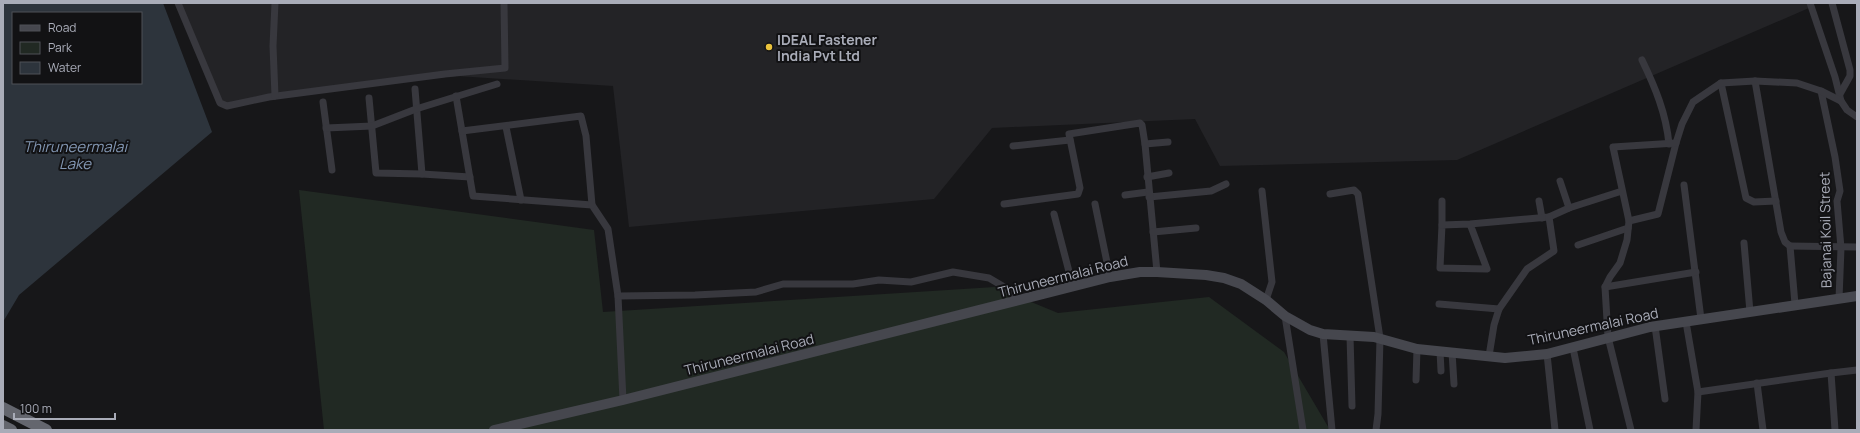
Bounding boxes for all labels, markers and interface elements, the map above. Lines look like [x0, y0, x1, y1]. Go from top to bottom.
legend [12, 12, 142, 84]
text: Road [48, 19, 76, 36]
place label: IDEAL Fastener India Pvt Ltd [777, 30, 878, 65]
text: Park [48, 39, 73, 56]
marker: IDEAL Fastener India Pvt Ltd [764, 42, 774, 52]
text: Water [48, 59, 82, 76]
water label: Thiruneermalai Lake [23, 136, 129, 174]
street label: Bajanai Koil Street [1814, 171, 1836, 288]
street label: Thiruneermalai Road [996, 251, 1130, 301]
street label: Thiruneermalai Road [1526, 303, 1660, 349]
street label: Thiruneermalai Road [682, 329, 816, 379]
scale bar [14, 395, 115, 421]
text: 100 m [20, 400, 52, 417]

